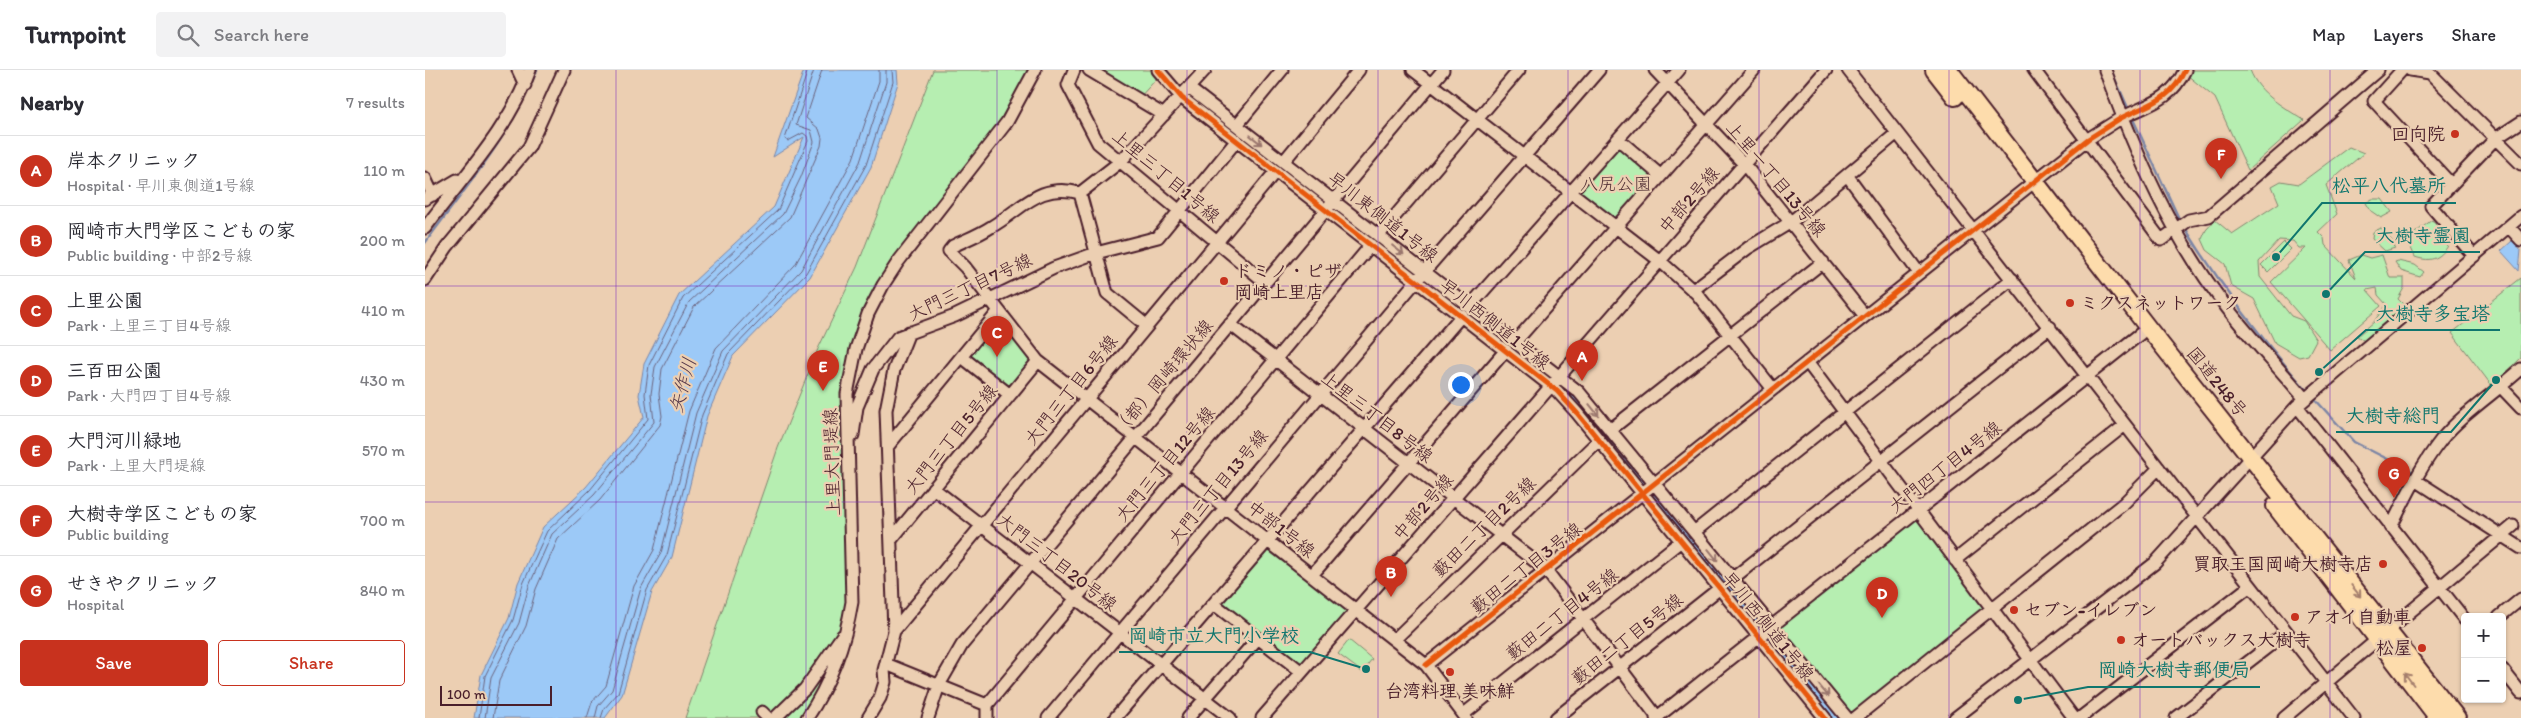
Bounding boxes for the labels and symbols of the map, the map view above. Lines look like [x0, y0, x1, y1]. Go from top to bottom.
street label: 上里一丁目13号線 [1721, 117, 1831, 241]
place label: 回向院 [2391, 123, 2445, 145]
street label: 上里三丁目1号線 [1107, 124, 1225, 228]
marker: 回向院 [2449, 128, 2461, 140]
one-way arrow [1249, 135, 1263, 145]
pin: F [2205, 138, 2237, 179]
street label: 中部2号線 [1654, 162, 1724, 238]
street label: 早川東側道1号線 [1323, 167, 1443, 267]
callout: 松平八代墓所 [2322, 169, 2456, 203]
park label: 八尻公園 [1580, 173, 1652, 195]
text: 松平八代墓所 [2332, 174, 2446, 197]
callout: 大樹寺霊園 [2365, 218, 2480, 252]
text: 大樹寺霊園 [2375, 224, 2471, 247]
one-way arrow [1392, 245, 1405, 256]
street label: 大門三丁目7号線 [904, 249, 1036, 325]
place label: ドミノ・ピザ 岡崎上里店 [1234, 260, 1342, 303]
street label: 早川西側道1号線 [1435, 274, 1555, 374]
marker: ドミノ・ピザ 岡崎上里店 [1218, 275, 1230, 287]
place label: ミクスネットワーク [2080, 292, 2241, 314]
callout: 大樹寺多宝塔 [2366, 296, 2500, 330]
marker: ミクスネットワーク [2064, 297, 2076, 309]
text: 大樹寺多宝塔 [2376, 302, 2490, 325]
street label: （都）岡崎環状線 [1108, 315, 1218, 439]
pin: C [981, 316, 1013, 357]
street label: 大門三丁目6号線 [1020, 330, 1122, 450]
pin: A [1566, 340, 1598, 381]
street label: 国道248号 [2182, 342, 2252, 422]
pin: E [807, 350, 839, 391]
water label: 矢作川 [664, 355, 701, 416]
street label: 上里三丁目8号線 [1317, 367, 1437, 467]
your location [1448, 372, 1474, 398]
street label: 大門三丁目5号線 [900, 379, 1002, 499]
callout: 大樹寺総門 [2336, 398, 2451, 432]
street label: 大門三丁目12号線 [1110, 402, 1220, 526]
one-way arrow [1588, 403, 1599, 416]
text: 大樹寺総門 [2345, 404, 2441, 427]
street label: 上里大門堤線 [819, 408, 845, 516]
street label: 大門四丁目4号線 [1884, 416, 2006, 518]
street label: 大門三丁目13号線 [1163, 425, 1273, 549]
pin: G [2378, 457, 2410, 498]
street label: 中部2号線 [1388, 469, 1458, 545]
street label: 藪田二丁目2号線 [1428, 472, 1540, 582]
street label: 中部1号線 [1243, 496, 1319, 562]
street label: 大門三丁目20号線 [992, 508, 1122, 616]
street label: 藪田二丁目3号線 [1466, 518, 1586, 618]
one-way arrow [1707, 549, 1718, 562]
place label: 買取王国岡崎大樹寺店 [2193, 553, 2373, 575]
pin: B [1375, 556, 1407, 597]
marker: 買取王国岡崎大樹寺店 [2377, 558, 2389, 570]
street label: 藪田二丁目4号線 [1501, 563, 1623, 665]
street label: 早川西側道1号線 [1717, 567, 1819, 685]
pin: D [1866, 577, 1898, 618]
one-way arrow [2351, 584, 2361, 598]
street label: 藪田二丁目5号線 [1567, 589, 1687, 689]
place label: セブン-イレブン [2024, 599, 2157, 621]
marker: セブン-イレブン [2008, 604, 2020, 616]
place label: アオイ自動車 [2305, 606, 2412, 628]
marker: アオイ自動車 [2289, 611, 2301, 623]
callout: 岡崎市立大門小学校 [1119, 618, 1310, 652]
text: 岡崎市立大門小学校 [1128, 624, 1300, 647]
place label: オートバックス大樹寺 [2131, 629, 2311, 651]
marker: オートバックス大樹寺 [2115, 634, 2127, 646]
place label: 松屋 [2376, 637, 2412, 659]
marker: 松屋 [2416, 642, 2428, 654]
callout: 岡崎大樹寺郵便局 [2088, 653, 2260, 687]
text: 岡崎大樹寺郵便局 [2098, 658, 2250, 681]
marker: 台湾料理 美味鮮 [1444, 666, 1456, 678]
one-way arrow [2403, 673, 2414, 686]
place label: 台湾料理 美味鮮 [1385, 680, 1515, 702]
scale bar [440, 683, 553, 706]
one-way arrow [1819, 685, 1830, 698]

